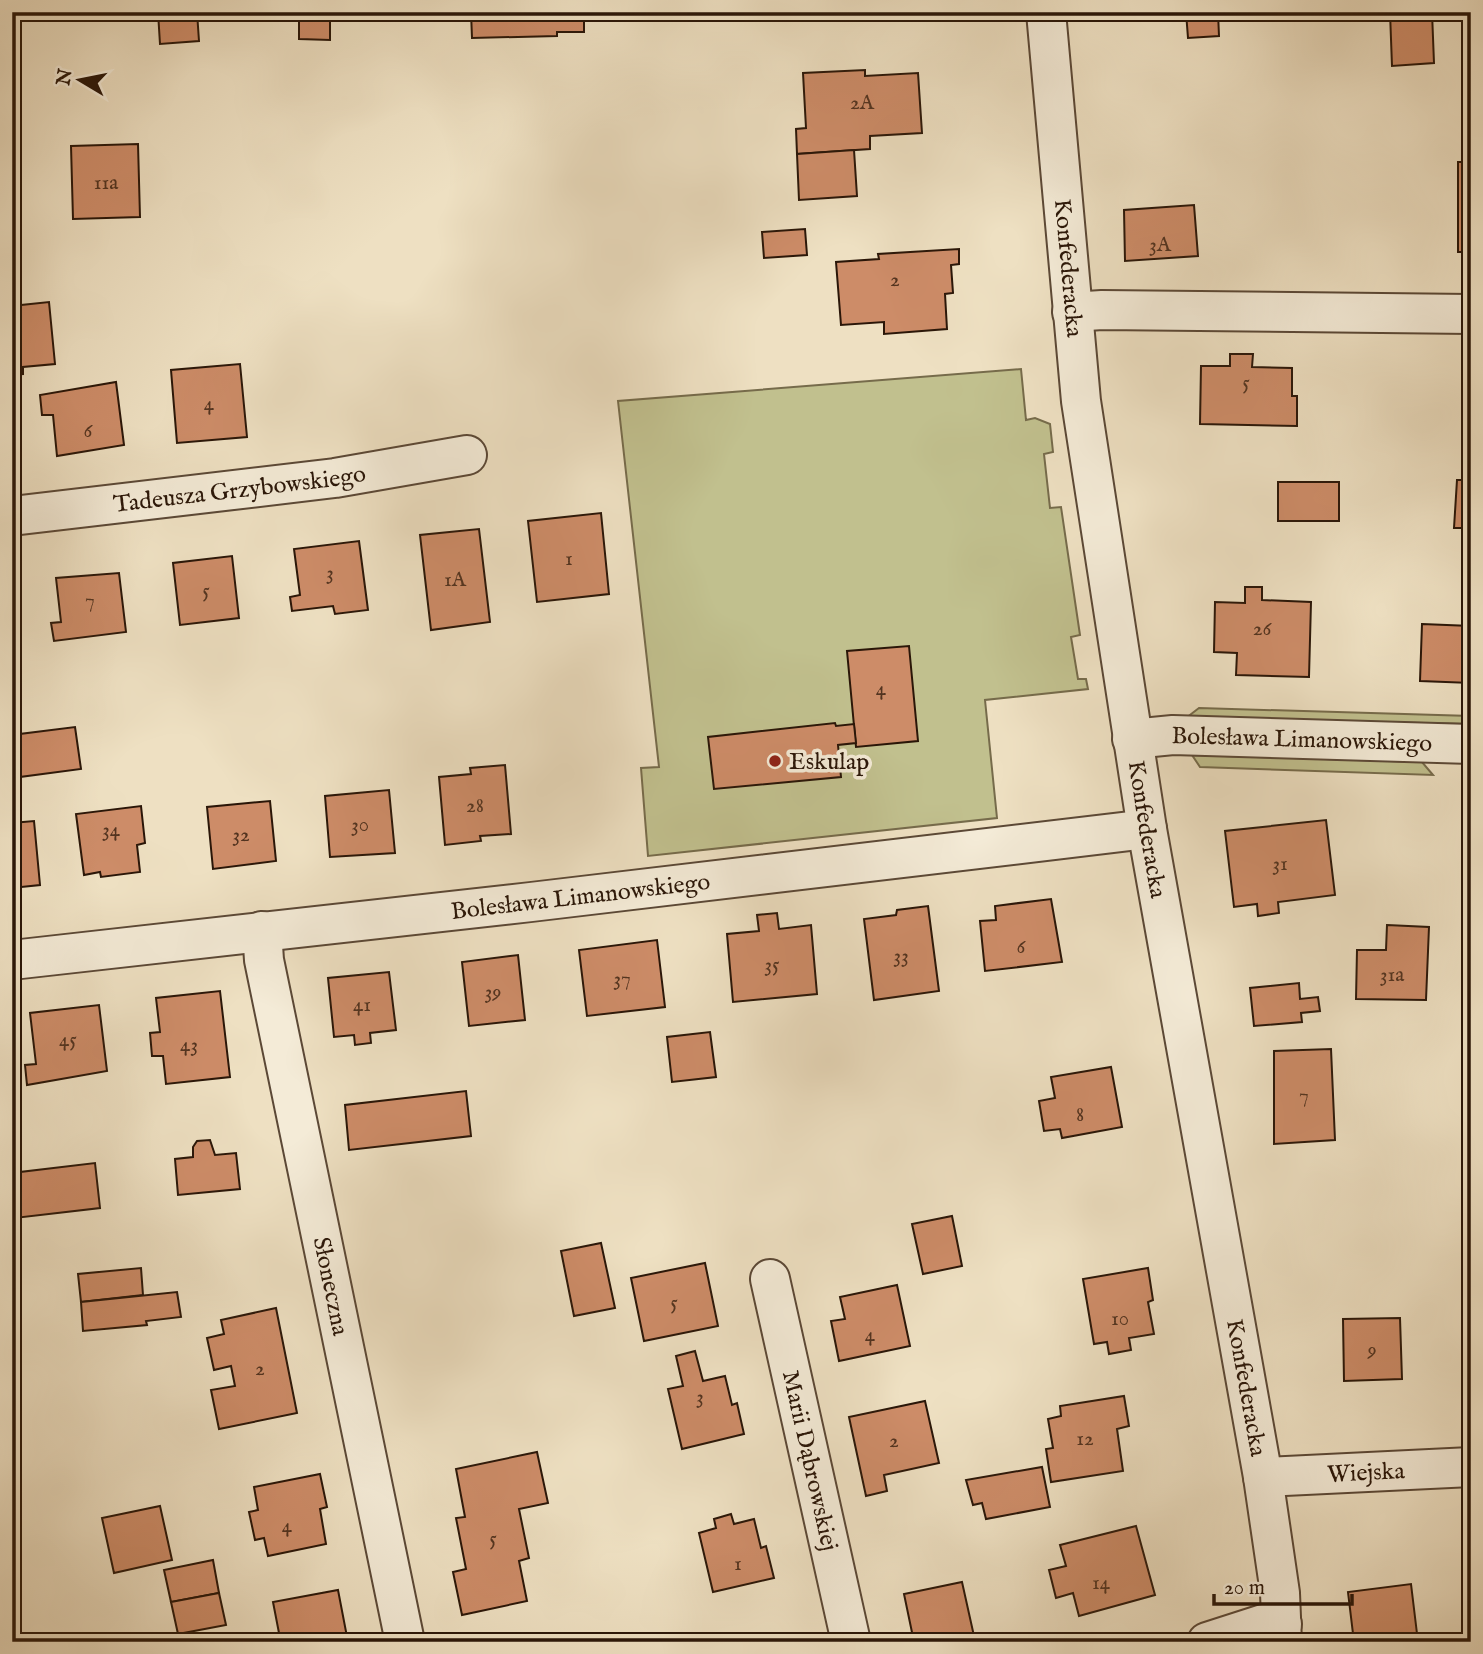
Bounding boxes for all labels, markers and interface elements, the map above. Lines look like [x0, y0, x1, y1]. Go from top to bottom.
north arrow [46, 46, 116, 116]
text: N [52, 67, 79, 89]
house number: 2A [850, 90, 875, 117]
house number: 11a [94, 170, 119, 197]
street label: Konfederacka [1046, 197, 1089, 339]
house number: 3A [1149, 232, 1172, 259]
house number: 2 [890, 267, 900, 294]
house number: 5 [1242, 370, 1250, 397]
house number: 4 [204, 391, 215, 418]
house number: 6 [84, 418, 94, 445]
street label: Tadeusza Grzybowskiego [112, 459, 368, 521]
house number: 1 [565, 546, 573, 573]
house number: 3 [326, 560, 334, 587]
house number: 1A [444, 567, 467, 594]
house number: 5 [202, 578, 210, 605]
house number: 7 [85, 588, 95, 615]
house number: 26 [1253, 616, 1272, 643]
house number: 4 [876, 676, 887, 703]
street label: Bolesława Limanowskiego [1171, 721, 1433, 760]
place label: Eskulap [789, 747, 869, 778]
marker: Eskulap [767, 753, 783, 769]
street label: Konfederacka [1120, 758, 1173, 901]
house number: 28 [466, 793, 484, 820]
house number: 30 [351, 812, 369, 839]
house number: 34 [102, 817, 121, 844]
house number: 32 [232, 822, 250, 849]
house number: 31 [1272, 851, 1288, 878]
street label: Bolesława Limanowskiego [449, 867, 712, 928]
house number: 6 [1017, 934, 1027, 961]
house number: 33 [893, 943, 909, 970]
house number: 35 [764, 952, 780, 979]
house number: 31a [1380, 962, 1405, 989]
house number: 37 [613, 966, 631, 993]
house number: 39 [484, 979, 502, 1006]
house number: 41 [353, 992, 371, 1019]
house number: 45 [59, 1027, 77, 1054]
house number: 43 [180, 1032, 198, 1059]
house number: 7 [1299, 1083, 1309, 1110]
house number: 8 [1076, 1102, 1084, 1129]
street label: Słoneczna [305, 1234, 355, 1339]
house number: 5 [670, 1290, 678, 1317]
house number: 10 [1111, 1306, 1129, 1333]
street label: Konfederacka [1218, 1317, 1273, 1460]
house number: 4 [865, 1322, 876, 1349]
house number: 9 [1366, 1337, 1377, 1364]
house number: 2 [255, 1356, 265, 1383]
street label: Marii Dąbrowskiej [774, 1368, 844, 1554]
house number: 3 [696, 1384, 704, 1411]
house number: 12 [1076, 1426, 1094, 1453]
house number: 2 [889, 1428, 899, 1455]
street label: Wiejska [1326, 1456, 1406, 1491]
house number: 4 [282, 1513, 293, 1540]
house number: 5 [489, 1526, 497, 1553]
house number: 1 [734, 1551, 742, 1578]
scale bar [1214, 1563, 1352, 1607]
house number: 14 [1092, 1570, 1111, 1597]
text: 20 m [1224, 1575, 1265, 1602]

